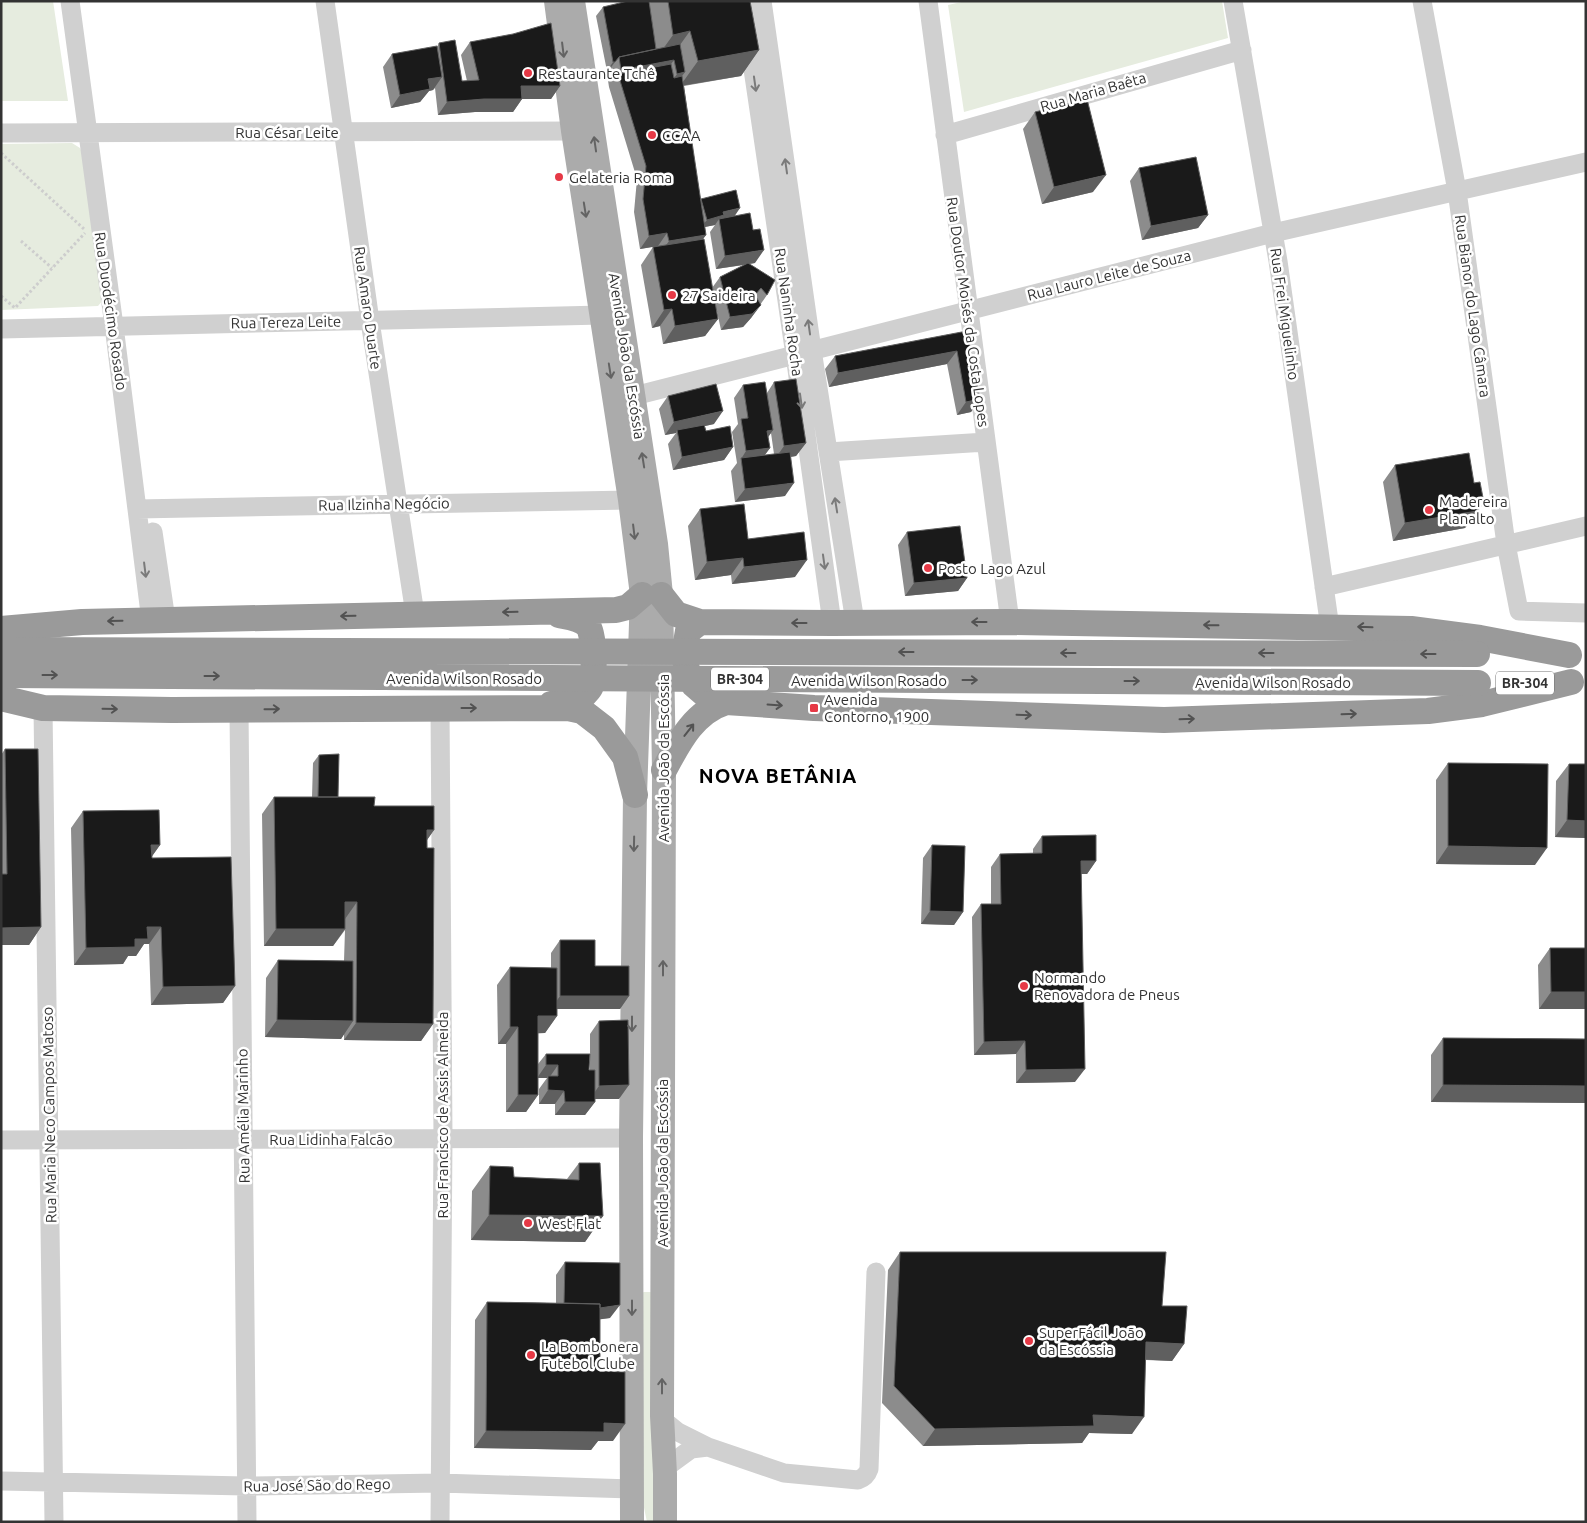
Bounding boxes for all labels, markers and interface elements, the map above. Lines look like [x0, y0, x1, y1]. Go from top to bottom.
one-way arrow [558, 41, 568, 57]
place label: Restaurante Tchê [538, 65, 655, 82]
marker: Restaurante Tchê [522, 67, 534, 79]
street label: Rua Maria Baêta [1038, 69, 1148, 115]
one-way arrow [750, 76, 760, 92]
street label: Rua César Leite [235, 124, 339, 141]
place label: CCAA [662, 127, 701, 144]
marker: CCAA [646, 129, 658, 141]
one-way arrow [590, 136, 600, 152]
one-way arrow [780, 158, 790, 174]
place label: Gelateria Roma [569, 169, 672, 186]
marker: Gelateria Roma [553, 171, 565, 183]
street label: Rua Doutor Moisés da Costa Lopes [943, 196, 993, 428]
one-way arrow [581, 202, 591, 218]
street label: Rua Bianor do Lago Câmara [1452, 213, 1494, 399]
street label: Rua Duodécimo Rosado [91, 231, 131, 391]
street label: Rua Amaro Duarte [351, 245, 385, 371]
street label: Rua Lauro Leite de Souza [1025, 246, 1193, 304]
street label: Rua Naninha Rocha [772, 247, 806, 377]
street label: Rua Frei Miguelinho [1267, 247, 1303, 381]
street label: Avenida João da Escóssia [605, 272, 649, 440]
place label: 27 Saideira [682, 287, 756, 304]
marker: 27 Saideira [666, 289, 678, 301]
street label: Rua Tereza Leite [231, 313, 341, 331]
one-way arrow [804, 319, 814, 335]
one-way arrow [606, 363, 616, 379]
one-way arrow [797, 392, 807, 408]
one-way arrow [638, 453, 648, 469]
place label: Madereira Planalto [1439, 493, 1508, 527]
street label: Rua Ilzinha Negócio [318, 494, 450, 514]
one-way arrow [831, 497, 841, 513]
marker: Madereira Planalto [1423, 504, 1435, 516]
one-way arrow [629, 523, 639, 539]
one-way arrow [819, 553, 829, 569]
place label: Posto Lago Azul [938, 560, 1046, 577]
one-way arrow [140, 562, 150, 578]
marker: Posto Lago Azul [922, 562, 934, 574]
one-way arrow [503, 607, 519, 617]
one-way arrow [340, 611, 356, 620]
one-way arrow [108, 617, 124, 626]
one-way arrow [971, 617, 987, 627]
one-way arrow [791, 618, 807, 628]
one-way arrow [1203, 621, 1219, 630]
one-way arrow [1357, 623, 1373, 632]
one-way arrow [898, 647, 914, 657]
one-way arrow [1060, 648, 1076, 658]
one-way arrow [1258, 648, 1274, 658]
one-way arrow [1420, 649, 1436, 659]
road number: BR-304 [711, 668, 769, 691]
one-way arrow [42, 670, 58, 680]
street label: Avenida Wilson Rosado [386, 670, 542, 687]
one-way arrow [204, 671, 220, 681]
road number: BR-304 [1496, 671, 1554, 694]
street label: Avenida Wilson Rosado [791, 672, 947, 689]
street label: Avenida João da Escóssia [655, 674, 672, 842]
street label: Avenida Wilson Rosado [1195, 674, 1351, 691]
one-way arrow [962, 676, 978, 685]
one-way arrow [1124, 676, 1140, 686]
place label: Avenida Contorno, 1900 [824, 691, 929, 725]
one-way arrow [766, 701, 782, 710]
marker: Avenida Contorno, 1900 [808, 702, 820, 714]
one-way arrow [461, 703, 477, 713]
one-way arrow [264, 704, 280, 714]
one-way arrow [101, 705, 117, 714]
one-way arrow [1341, 709, 1357, 718]
one-way arrow [1016, 711, 1032, 720]
one-way arrow [1179, 715, 1195, 724]
one-way arrow [684, 723, 694, 737]
district label: NOVA BETÂNIA [699, 764, 857, 787]
one-way arrow [629, 835, 639, 851]
one-way arrow [658, 961, 668, 977]
place label: Normando Renovadora de Pneus [1034, 969, 1180, 1003]
marker: Normando Renovadora de Pneus [1018, 980, 1030, 992]
street label: Rua Maria Neco Campos Matoso [39, 1007, 59, 1223]
street label: Rua Francisco de Assis Almeida [434, 1012, 451, 1219]
one-way arrow [627, 1015, 637, 1031]
street label: Rua Amélia Marinho [233, 1048, 253, 1184]
street label: Avenida João da Escóssia [654, 1079, 671, 1247]
street label: Rua Lidinha Falcão [269, 1131, 393, 1148]
place label: West Flat [538, 1215, 601, 1232]
marker: West Flat [522, 1217, 534, 1229]
one-way arrow [627, 1300, 637, 1316]
place label: SuperFácil João da Escóssia [1039, 1324, 1144, 1358]
marker: SuperFácil João da Escóssia [1023, 1335, 1035, 1347]
place label: La Bombonera Futebol Clube [541, 1338, 639, 1372]
marker: La Bombonera Futebol Clube [525, 1349, 537, 1361]
one-way arrow [657, 1378, 667, 1394]
street label: Rua José São do Rego [243, 1475, 391, 1495]

